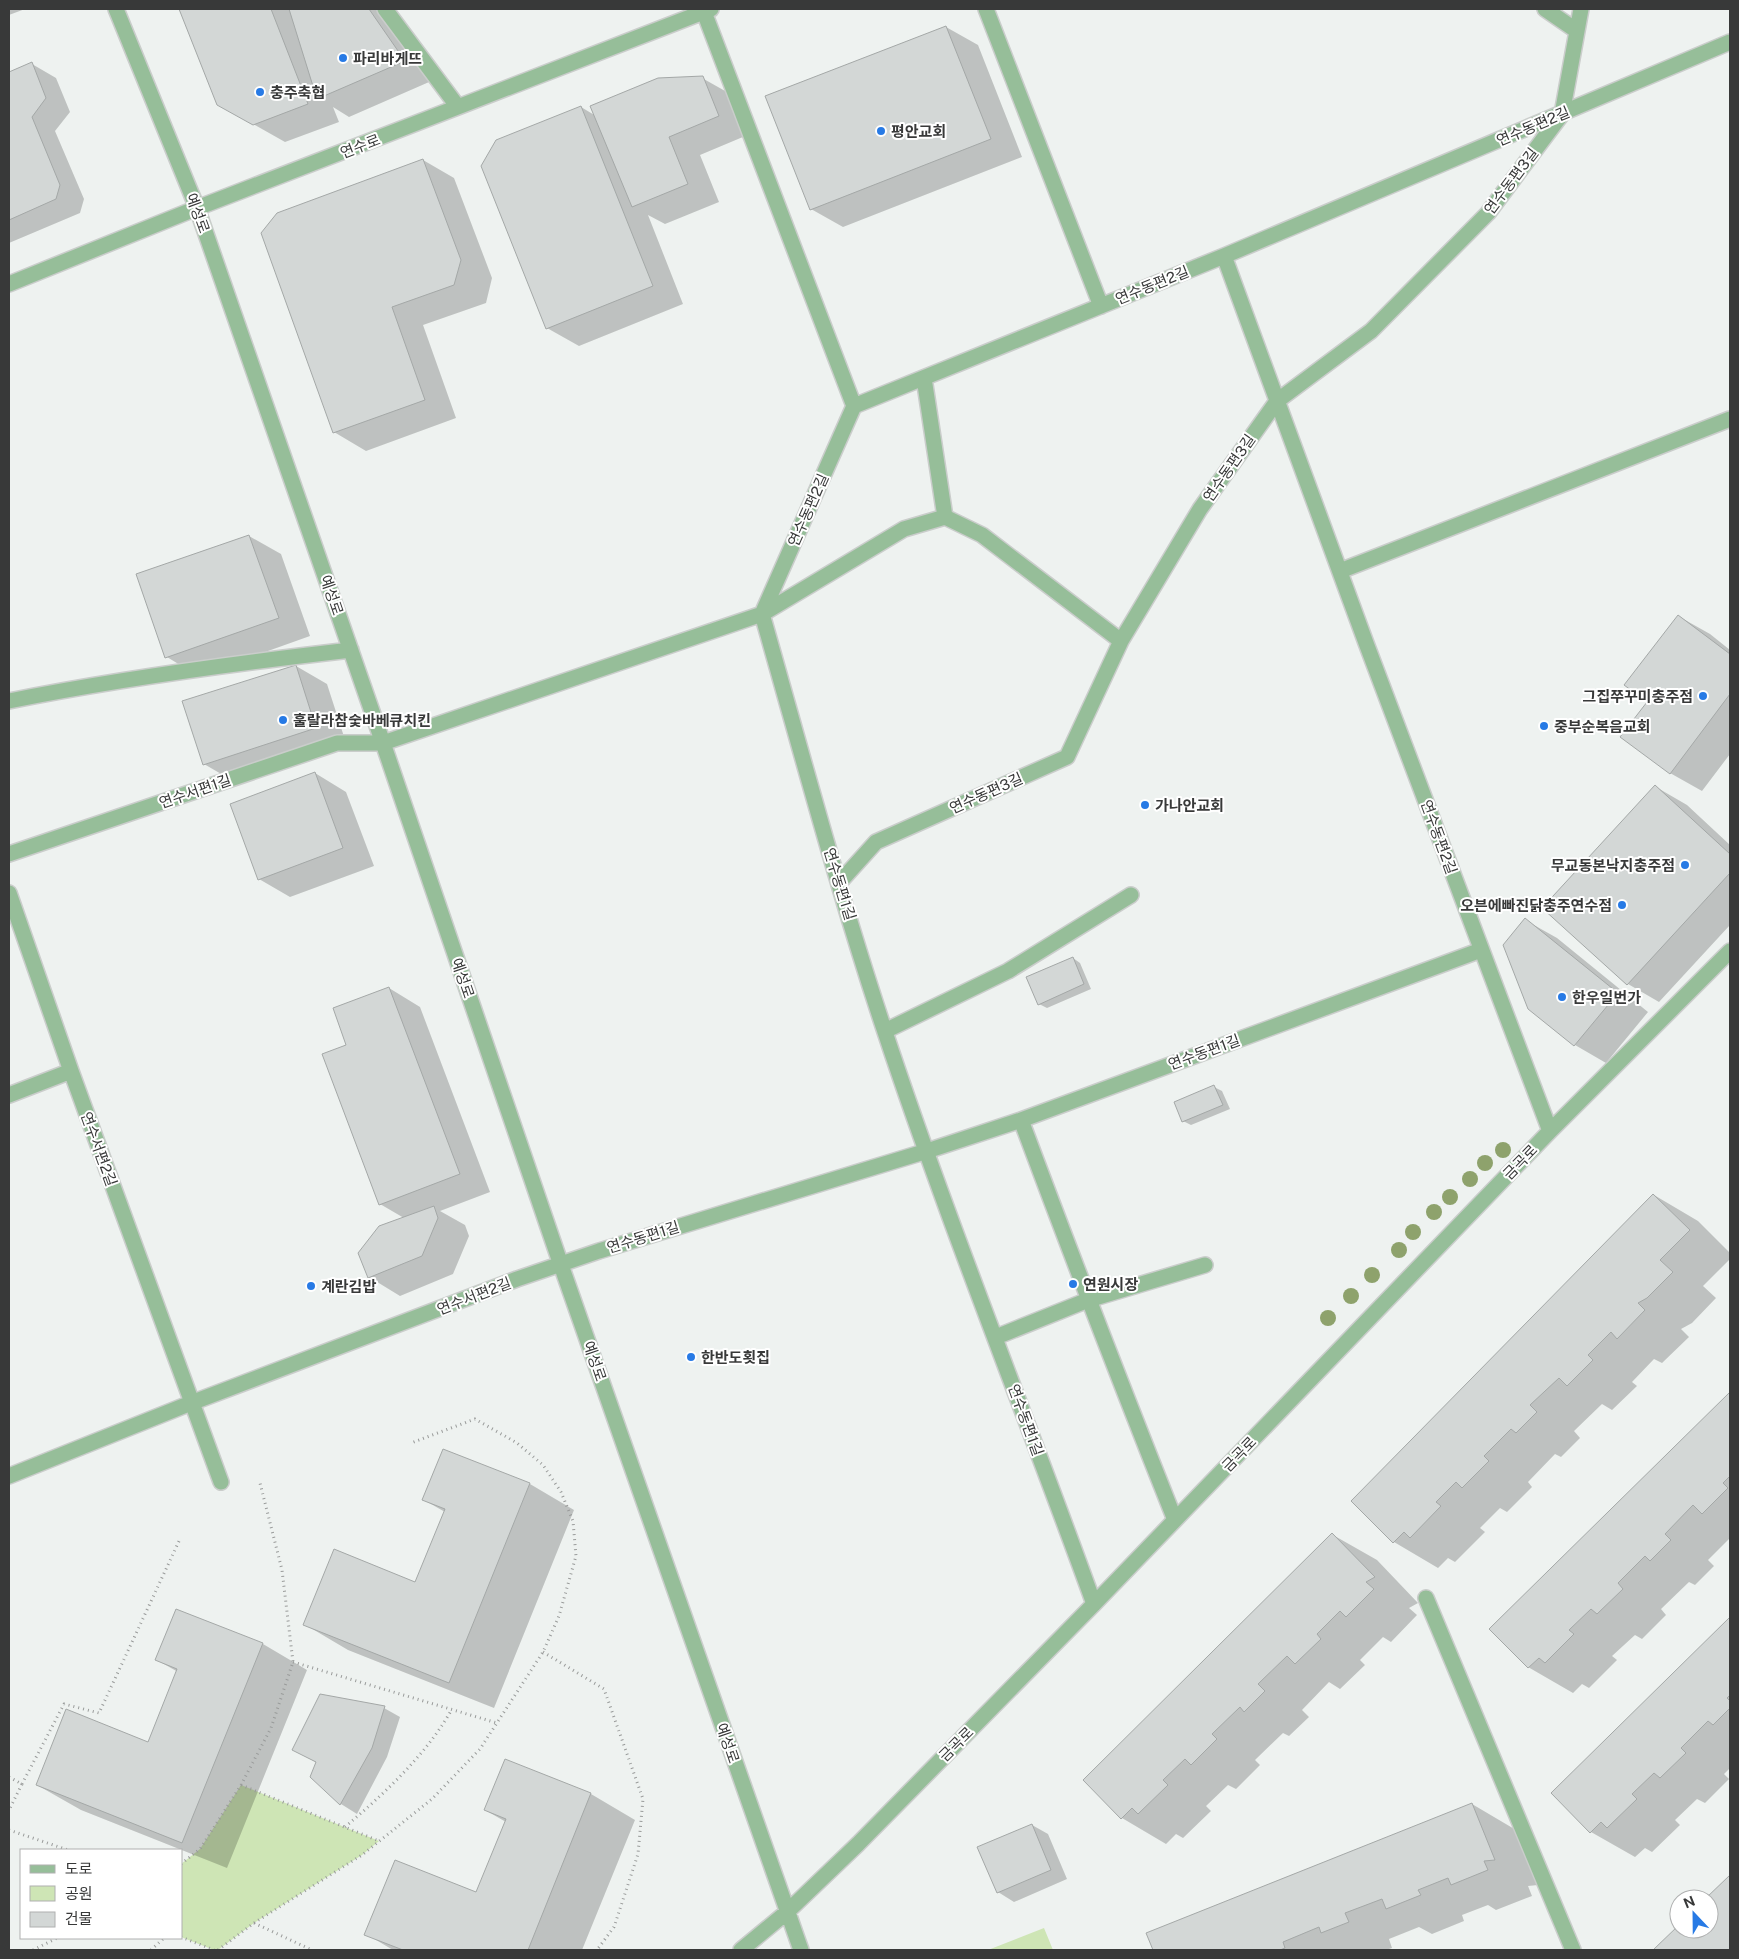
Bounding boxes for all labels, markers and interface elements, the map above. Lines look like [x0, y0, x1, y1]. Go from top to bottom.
place label: 파리바게뜨 [353, 50, 422, 67]
marker: 파리바게뜨 [337, 52, 349, 64]
place label: 충주축협 [270, 84, 325, 101]
marker: 충주축협 [254, 86, 266, 98]
street label: 연수동편2길 [1494, 103, 1572, 149]
place label: 평안교회 [891, 123, 946, 140]
marker: 평안교회 [875, 125, 887, 137]
street label: 연수로 [338, 131, 382, 161]
street label: 연수동편3길 [1481, 145, 1541, 217]
street label: 예성로 [183, 191, 213, 235]
street label: 연수동편2길 [1113, 263, 1191, 307]
street label: 연수동편3길 [1200, 431, 1258, 505]
street label: 연수동편2길 [784, 471, 832, 549]
street label: 예성로 [317, 573, 347, 617]
place label: 그집쭈꾸미충주점 [1583, 688, 1693, 705]
marker: 그집쭈꾸미충주점 [1697, 690, 1709, 702]
place label: 훌랄라참숯바베큐치킨 [293, 712, 431, 729]
marker: 훌랄라참숯바베큐치킨 [277, 714, 289, 726]
place label: 중부순복음교회 [1554, 718, 1651, 735]
marker: 중부순복음교회 [1538, 720, 1550, 732]
street label: 연수동편3길 [947, 769, 1025, 817]
street label: 연수서편1길 [157, 771, 233, 811]
place label: 가나안교회 [1155, 797, 1224, 814]
street label: 연수동편2길 [1418, 797, 1460, 877]
marker: 가나안교회 [1139, 799, 1151, 811]
street label: 연수동편1길 [821, 846, 859, 922]
place label: 무교동본낙지충주점 [1551, 857, 1675, 874]
marker: 무교동본낙지충주점 [1679, 859, 1691, 871]
place label: 오븐에빠진닭충주연수점 [1460, 897, 1612, 914]
marker: 오븐에빠진닭충주연수점 [1616, 899, 1628, 911]
street label: 예성로 [448, 956, 478, 1000]
place label: 한우일번가 [1572, 989, 1641, 1006]
marker: 한우일번가 [1556, 991, 1568, 1003]
street label: 연수동편1길 [1166, 1031, 1242, 1073]
street label: 연수서편2길 [78, 1109, 120, 1189]
street label: 금곡로 [1500, 1141, 1540, 1183]
street label: 연수동편1길 [605, 1218, 681, 1256]
street label: 연수서편2길 [435, 1274, 513, 1318]
place label: 연원시장 [1083, 1276, 1138, 1293]
place label: 계란김밥 [321, 1278, 376, 1295]
marker: 연원시장 [1067, 1278, 1079, 1290]
marker: 계란김밥 [305, 1280, 317, 1292]
street label: 예성로 [580, 1339, 610, 1383]
place label: 한반도횟집 [701, 1349, 770, 1366]
marker: 한반도횟집 [685, 1351, 697, 1363]
street label: 연수동편1길 [1005, 1382, 1047, 1458]
street label: 금곡로 [1219, 1433, 1259, 1475]
street label: 예성로 [713, 1721, 743, 1765]
street label: 금곡로 [935, 1723, 977, 1765]
legend [20, 1849, 182, 1939]
text: 도로 [65, 1860, 93, 1877]
text: 공원 [65, 1885, 93, 1902]
north arrow [1669, 1889, 1719, 1939]
text: N [1681, 1892, 1697, 1911]
text: 건물 [65, 1910, 93, 1927]

